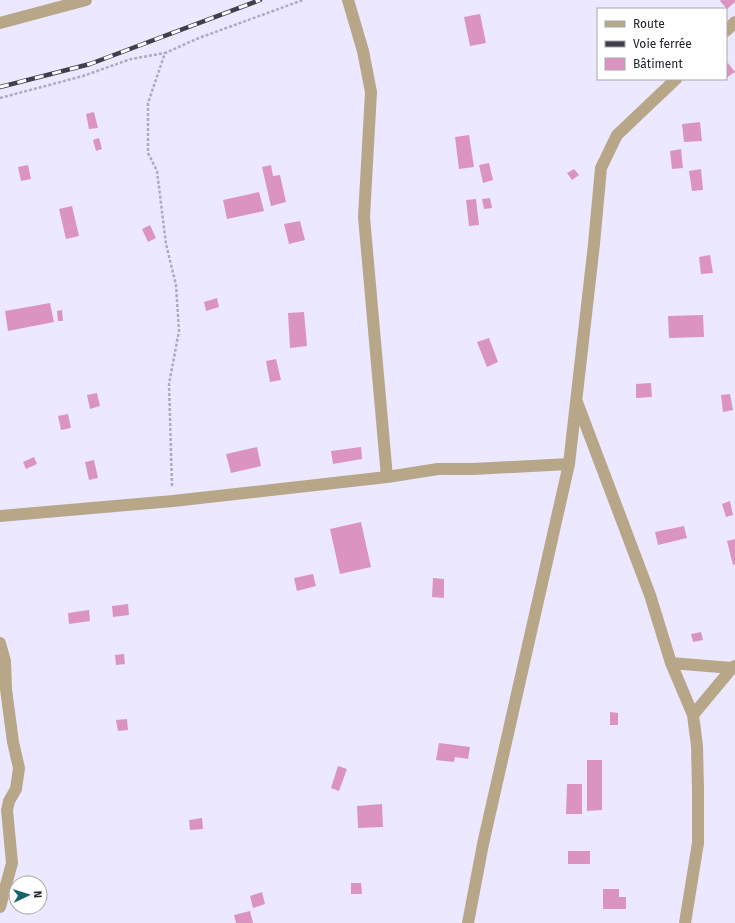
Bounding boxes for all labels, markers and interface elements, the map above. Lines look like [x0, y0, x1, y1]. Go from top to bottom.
legend [597, 8, 727, 80]
text: Route [633, 17, 665, 31]
text: Voie ferrée [633, 37, 692, 51]
text: Bâtiment [633, 57, 683, 71]
north arrow [8, 875, 48, 915]
text: N [31, 890, 44, 898]

